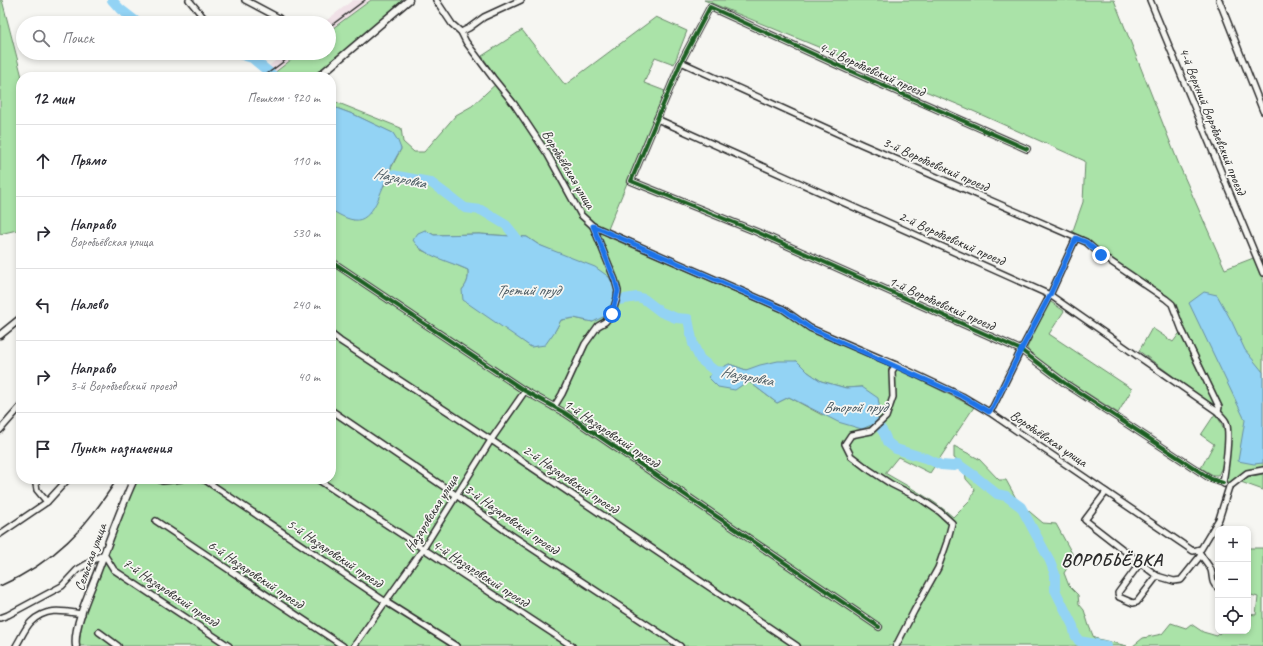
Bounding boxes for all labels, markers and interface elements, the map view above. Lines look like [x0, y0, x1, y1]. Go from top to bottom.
search box [16, 16, 336, 60]
icon: search [30, 27, 52, 49]
text: Поиск [62, 29, 94, 48]
street label: 4-й Воробъевский проезд [816, 38, 929, 101]
street label: 4-й Верхний Воробъевский проезд [1175, 45, 1251, 199]
text: 12 мин [32, 88, 74, 109]
text: Пешком · 920 m [247, 90, 320, 106]
street label: Воробьёвская улица [538, 127, 600, 213]
street label: 3-й Воробъевский проезд [880, 133, 993, 196]
icon: ahead [32, 150, 54, 172]
text: Прямо [70, 151, 106, 170]
text: 110 m [292, 153, 320, 169]
water label: Назаровка [372, 164, 429, 194]
street label: 2-й Воробъевский проезд [896, 207, 1009, 270]
text: Направо [70, 215, 116, 234]
icon: right [32, 222, 54, 244]
text: 530 m [292, 225, 320, 241]
text: Воробьёвская улица [70, 234, 153, 250]
route end [1092, 246, 1110, 264]
street label: 1-й Воробъевский проезд [886, 272, 999, 335]
water label: Третий пруд [496, 281, 563, 300]
icon: left [32, 294, 54, 316]
text: Налево [70, 295, 108, 314]
text: 240 m [292, 297, 320, 313]
route start [603, 305, 621, 323]
text: Направо [70, 359, 116, 378]
water label: Назаровка [719, 362, 776, 391]
icon: right [32, 366, 54, 388]
text: 40 m [298, 369, 320, 385]
text: 3-й Воробъевский проезд [70, 378, 176, 394]
street label: 1-й Назаровский проезд [561, 395, 664, 473]
water label: Второй пруд [823, 398, 890, 417]
street label: Воробьёвская улица [1007, 406, 1092, 471]
icon: arrive [32, 438, 54, 460]
text: Пункт назначения [70, 439, 172, 458]
street label: 2-й Назаровский проезд [520, 441, 623, 519]
street label: Назаровская улица [401, 470, 463, 555]
street label: 3-й Назаровский проезд [461, 480, 564, 560]
street label: 5-й Назаровский проезд [284, 515, 387, 593]
street label: Сельская улица [70, 520, 111, 593]
map controls [1215, 526, 1251, 634]
button: + [1215, 526, 1251, 562]
street label: 6-й Назаровский проезд [205, 536, 308, 614]
street label: 4-й Назаровский проезд [429, 536, 534, 612]
district label: ВОРОБЬЁВКА [1061, 549, 1164, 571]
street label: 7-й Назаровский проезд [120, 554, 223, 632]
button: − [1215, 562, 1251, 598]
button: locate [1215, 598, 1251, 634]

